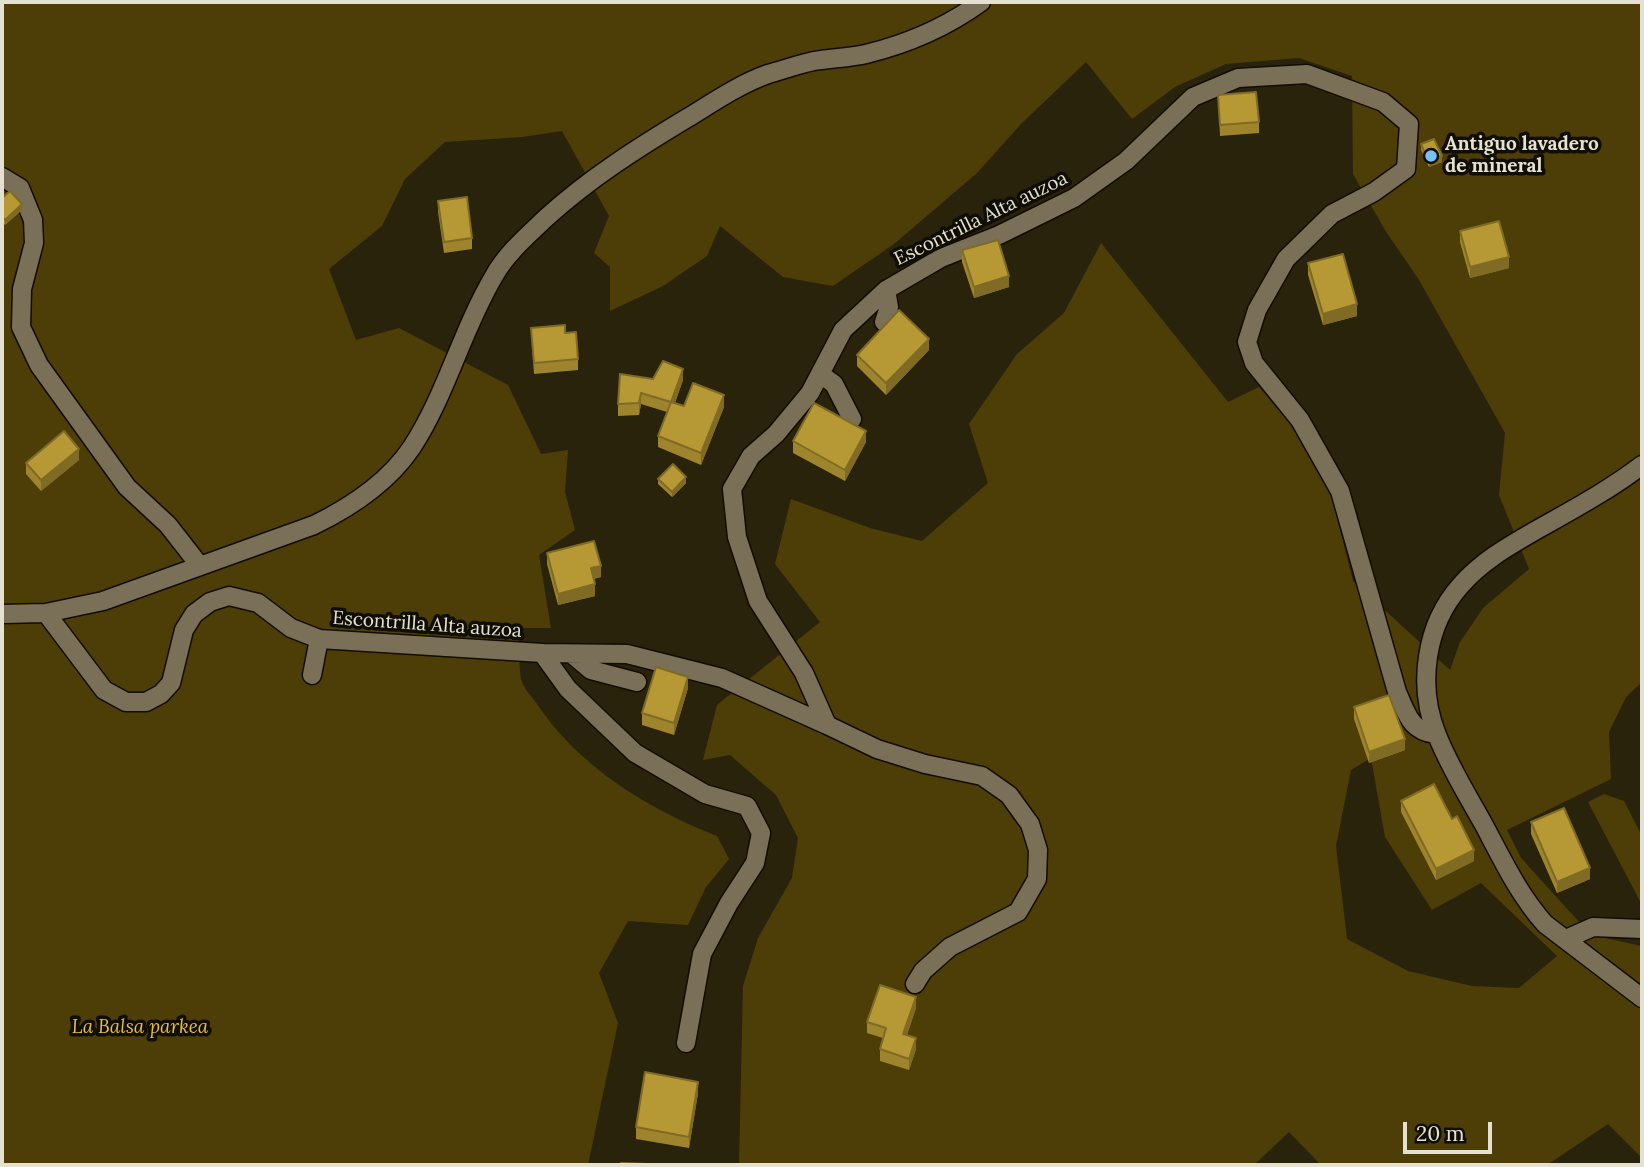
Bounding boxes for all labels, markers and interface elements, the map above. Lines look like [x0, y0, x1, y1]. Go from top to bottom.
place label: Antiguo lavadero de mineral [1445, 134, 1599, 178]
marker: Antiguo lavadero de mineral [1423, 148, 1439, 164]
street label: Escontrilla Alta auzoa [891, 167, 1071, 271]
street label: Escontrilla Alta auzoa [331, 607, 523, 643]
park label: La Balsa parkea [72, 1017, 208, 1039]
scale bar [1406, 1108, 1495, 1152]
text: 20 m [1416, 1120, 1465, 1147]

